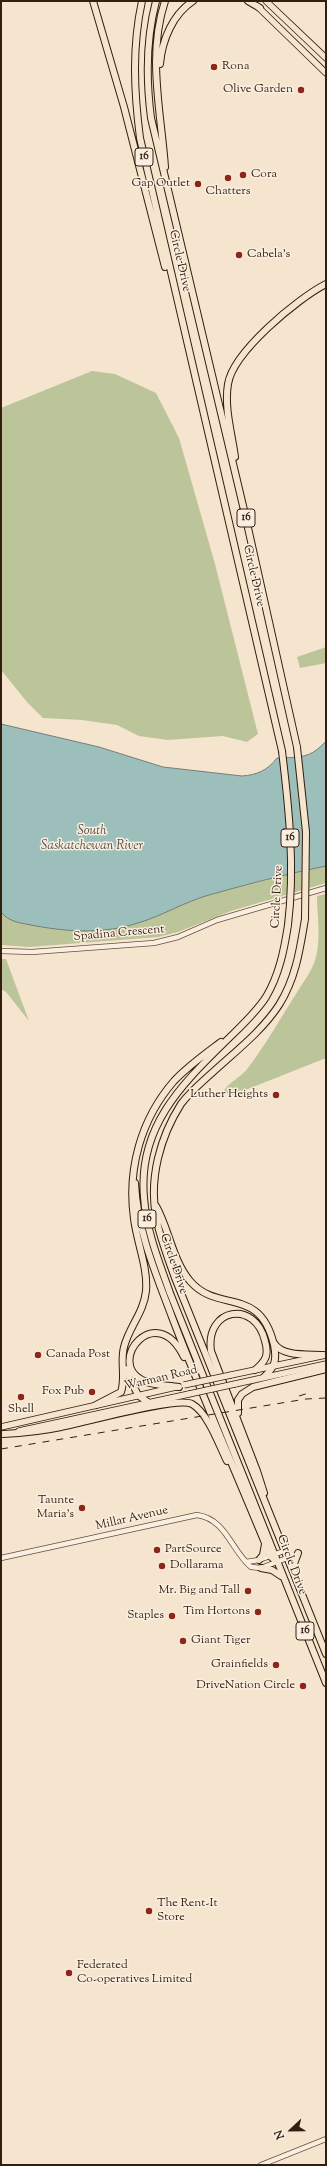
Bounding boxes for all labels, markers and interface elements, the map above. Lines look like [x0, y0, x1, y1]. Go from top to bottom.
place label: Rona [222, 60, 249, 74]
marker: Rona [209, 62, 219, 72]
place label: Olive Garden [223, 83, 293, 97]
marker: Olive Garden [296, 85, 306, 95]
road number: 16 [135, 148, 153, 166]
place label: Cora [251, 168, 277, 182]
marker: Cora [238, 170, 248, 180]
marker: Chatters [223, 173, 233, 183]
place label: Gap Outlet [131, 177, 190, 191]
marker: Gap Outlet [193, 179, 203, 189]
place label: Chatters [205, 185, 251, 199]
street label: Circle Drive [165, 229, 193, 293]
place label: Cabela's [247, 248, 290, 262]
marker: Cabela's [234, 250, 244, 260]
road number: 16 [237, 509, 255, 527]
street label: Circle Drive [239, 544, 267, 608]
water label: South Saskatchewan River [41, 824, 143, 855]
road number: 16 [281, 829, 299, 847]
street label: Circle Drive [269, 865, 287, 929]
street label: Spadina Crescent [73, 923, 165, 945]
place label: Luther Heights [190, 1088, 268, 1102]
marker: Luther Heights [271, 1090, 281, 1100]
road number: 16 [138, 1210, 156, 1228]
street label: Circle Drive [156, 1232, 190, 1296]
place label: Canada Post [46, 1348, 110, 1362]
marker: Canada Post [33, 1350, 43, 1360]
street label: Warman Road [123, 1364, 199, 1394]
place label: Fox Pub [42, 1385, 84, 1399]
marker: Fox Pub [87, 1387, 97, 1397]
marker: Shell [16, 1392, 26, 1402]
place label: Shell [8, 1403, 34, 1417]
place label: Taunte Maria's [37, 1494, 74, 1522]
marker: Taunte Maria's [77, 1503, 87, 1513]
street label: Millar Avenue [95, 1504, 169, 1534]
street label: Circle Drive [273, 1533, 309, 1597]
place label: PartSource [165, 1543, 222, 1557]
marker: PartSource [152, 1545, 162, 1555]
place label: Dollarama [170, 1559, 224, 1573]
marker: Dollarama [157, 1561, 167, 1571]
place label: Mr. Big and Tall [158, 1584, 240, 1598]
marker: Mr. Big and Tall [243, 1586, 253, 1596]
place label: Tim Hortons [183, 1605, 250, 1619]
marker: Tim Hortons [253, 1607, 263, 1617]
place label: Staples [127, 1609, 164, 1623]
marker: Staples [167, 1611, 177, 1621]
road number: 16 [296, 1622, 314, 1640]
place label: Giant Tiger [191, 1634, 250, 1648]
marker: Giant Tiger [178, 1636, 188, 1646]
place label: Grainfields [211, 1658, 268, 1672]
marker: Grainfields [271, 1660, 281, 1670]
place label: DriveNation Circle [196, 1679, 295, 1693]
marker: DriveNation Circle [298, 1681, 308, 1691]
place label: The Rent-It Store [157, 1897, 218, 1925]
marker: The Rent-It Store [144, 1906, 154, 1916]
place label: Federated Co-operatives Limited [77, 1959, 192, 1987]
marker: Federated Co-operatives Limited [64, 1968, 74, 1978]
north arrow [271, 2110, 311, 2150]
text: N [271, 2127, 289, 2142]

